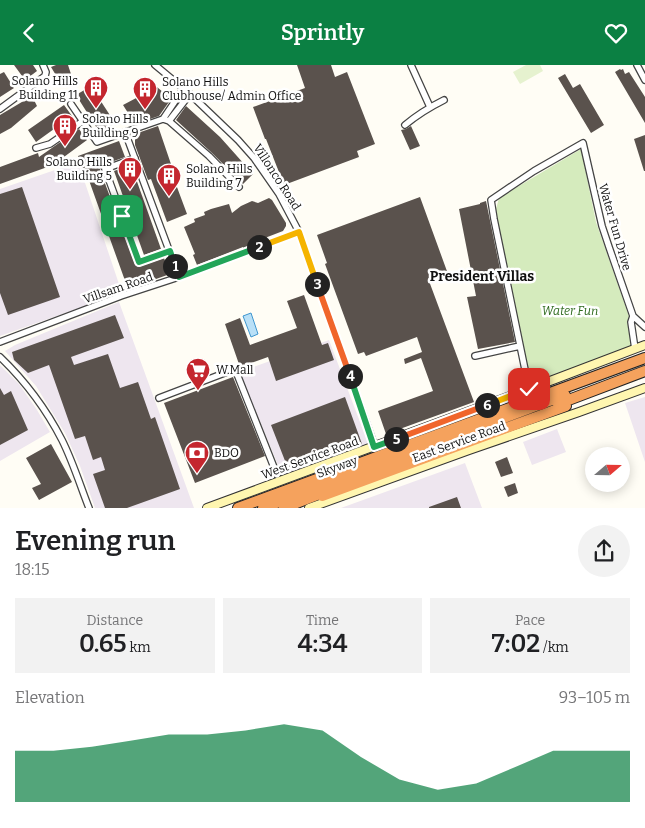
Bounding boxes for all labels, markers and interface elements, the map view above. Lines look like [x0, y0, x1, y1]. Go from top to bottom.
icon: back [15, 19, 43, 47]
text: Sprintly [281, 19, 364, 46]
icon: heart [602, 19, 630, 47]
place label: Solano Hills Building 11 [12, 74, 78, 102]
building icon: Solano Hills Building 11 [83, 75, 109, 109]
place label: Solano Hills Clubhouse/ Admin Office [162, 75, 301, 103]
building icon: Solano Hills Clubhouse/ Admin Office [132, 76, 158, 110]
place label: Solano Hills Building 9 [82, 112, 149, 140]
building icon: Solano Hills Building 9 [52, 113, 78, 147]
street label: Villonco Road [250, 141, 304, 213]
place label: Solano Hills Building 5 [46, 155, 112, 183]
building icon: Solano Hills Building 5 [117, 156, 143, 190]
place label: Solano Hills Building 7 [186, 162, 253, 190]
building icon: Solano Hills Building 7 [156, 163, 182, 197]
street label: Water Fun Drive [596, 182, 634, 272]
pin [101, 195, 143, 237]
icon: arrive [108, 202, 136, 230]
pin: 2 [246, 235, 272, 259]
text: 2 [256, 239, 263, 256]
pin: 1 [162, 253, 188, 279]
text: 1 [172, 258, 179, 275]
district label: President Villas [430, 268, 534, 285]
street label: Villsam Road [81, 270, 155, 306]
pin: 3 [304, 271, 330, 297]
text: 3 [313, 276, 322, 293]
park label: Water Fun [542, 304, 598, 318]
supermarket icon: W.Mall [185, 357, 211, 391]
place label: W.Mall [216, 363, 254, 377]
pin: 4 [338, 363, 362, 389]
text: 4 [346, 368, 355, 385]
pin [508, 368, 550, 410]
icon: check [515, 375, 543, 403]
pin: 6 [474, 393, 500, 417]
text: 6 [483, 397, 492, 414]
street label: East Service Road [410, 419, 508, 465]
pin: 5 [384, 427, 408, 451]
text: 5 [393, 431, 400, 448]
street label: West Service Road [259, 434, 361, 482]
bank icon: BDO [184, 440, 210, 474]
place label: BDO [214, 446, 239, 460]
north arrow [585, 447, 630, 493]
map controls [585, 447, 630, 492]
street label: Skyway [315, 453, 360, 481]
text: Evening run [15, 524, 175, 557]
button: share [578, 525, 630, 577]
text: 18:15 [15, 560, 50, 579]
text: Distance [86, 612, 143, 629]
text: Time [306, 612, 339, 629]
text: Pace [515, 612, 545, 629]
text: 0.65 [79, 629, 127, 659]
text: 4:34 [297, 629, 348, 659]
text: 7:02 [492, 629, 540, 659]
text: km [127, 639, 151, 656]
text: /km [540, 639, 569, 656]
text: Elevation [15, 688, 85, 707]
text: 93–105 m [559, 688, 630, 707]

